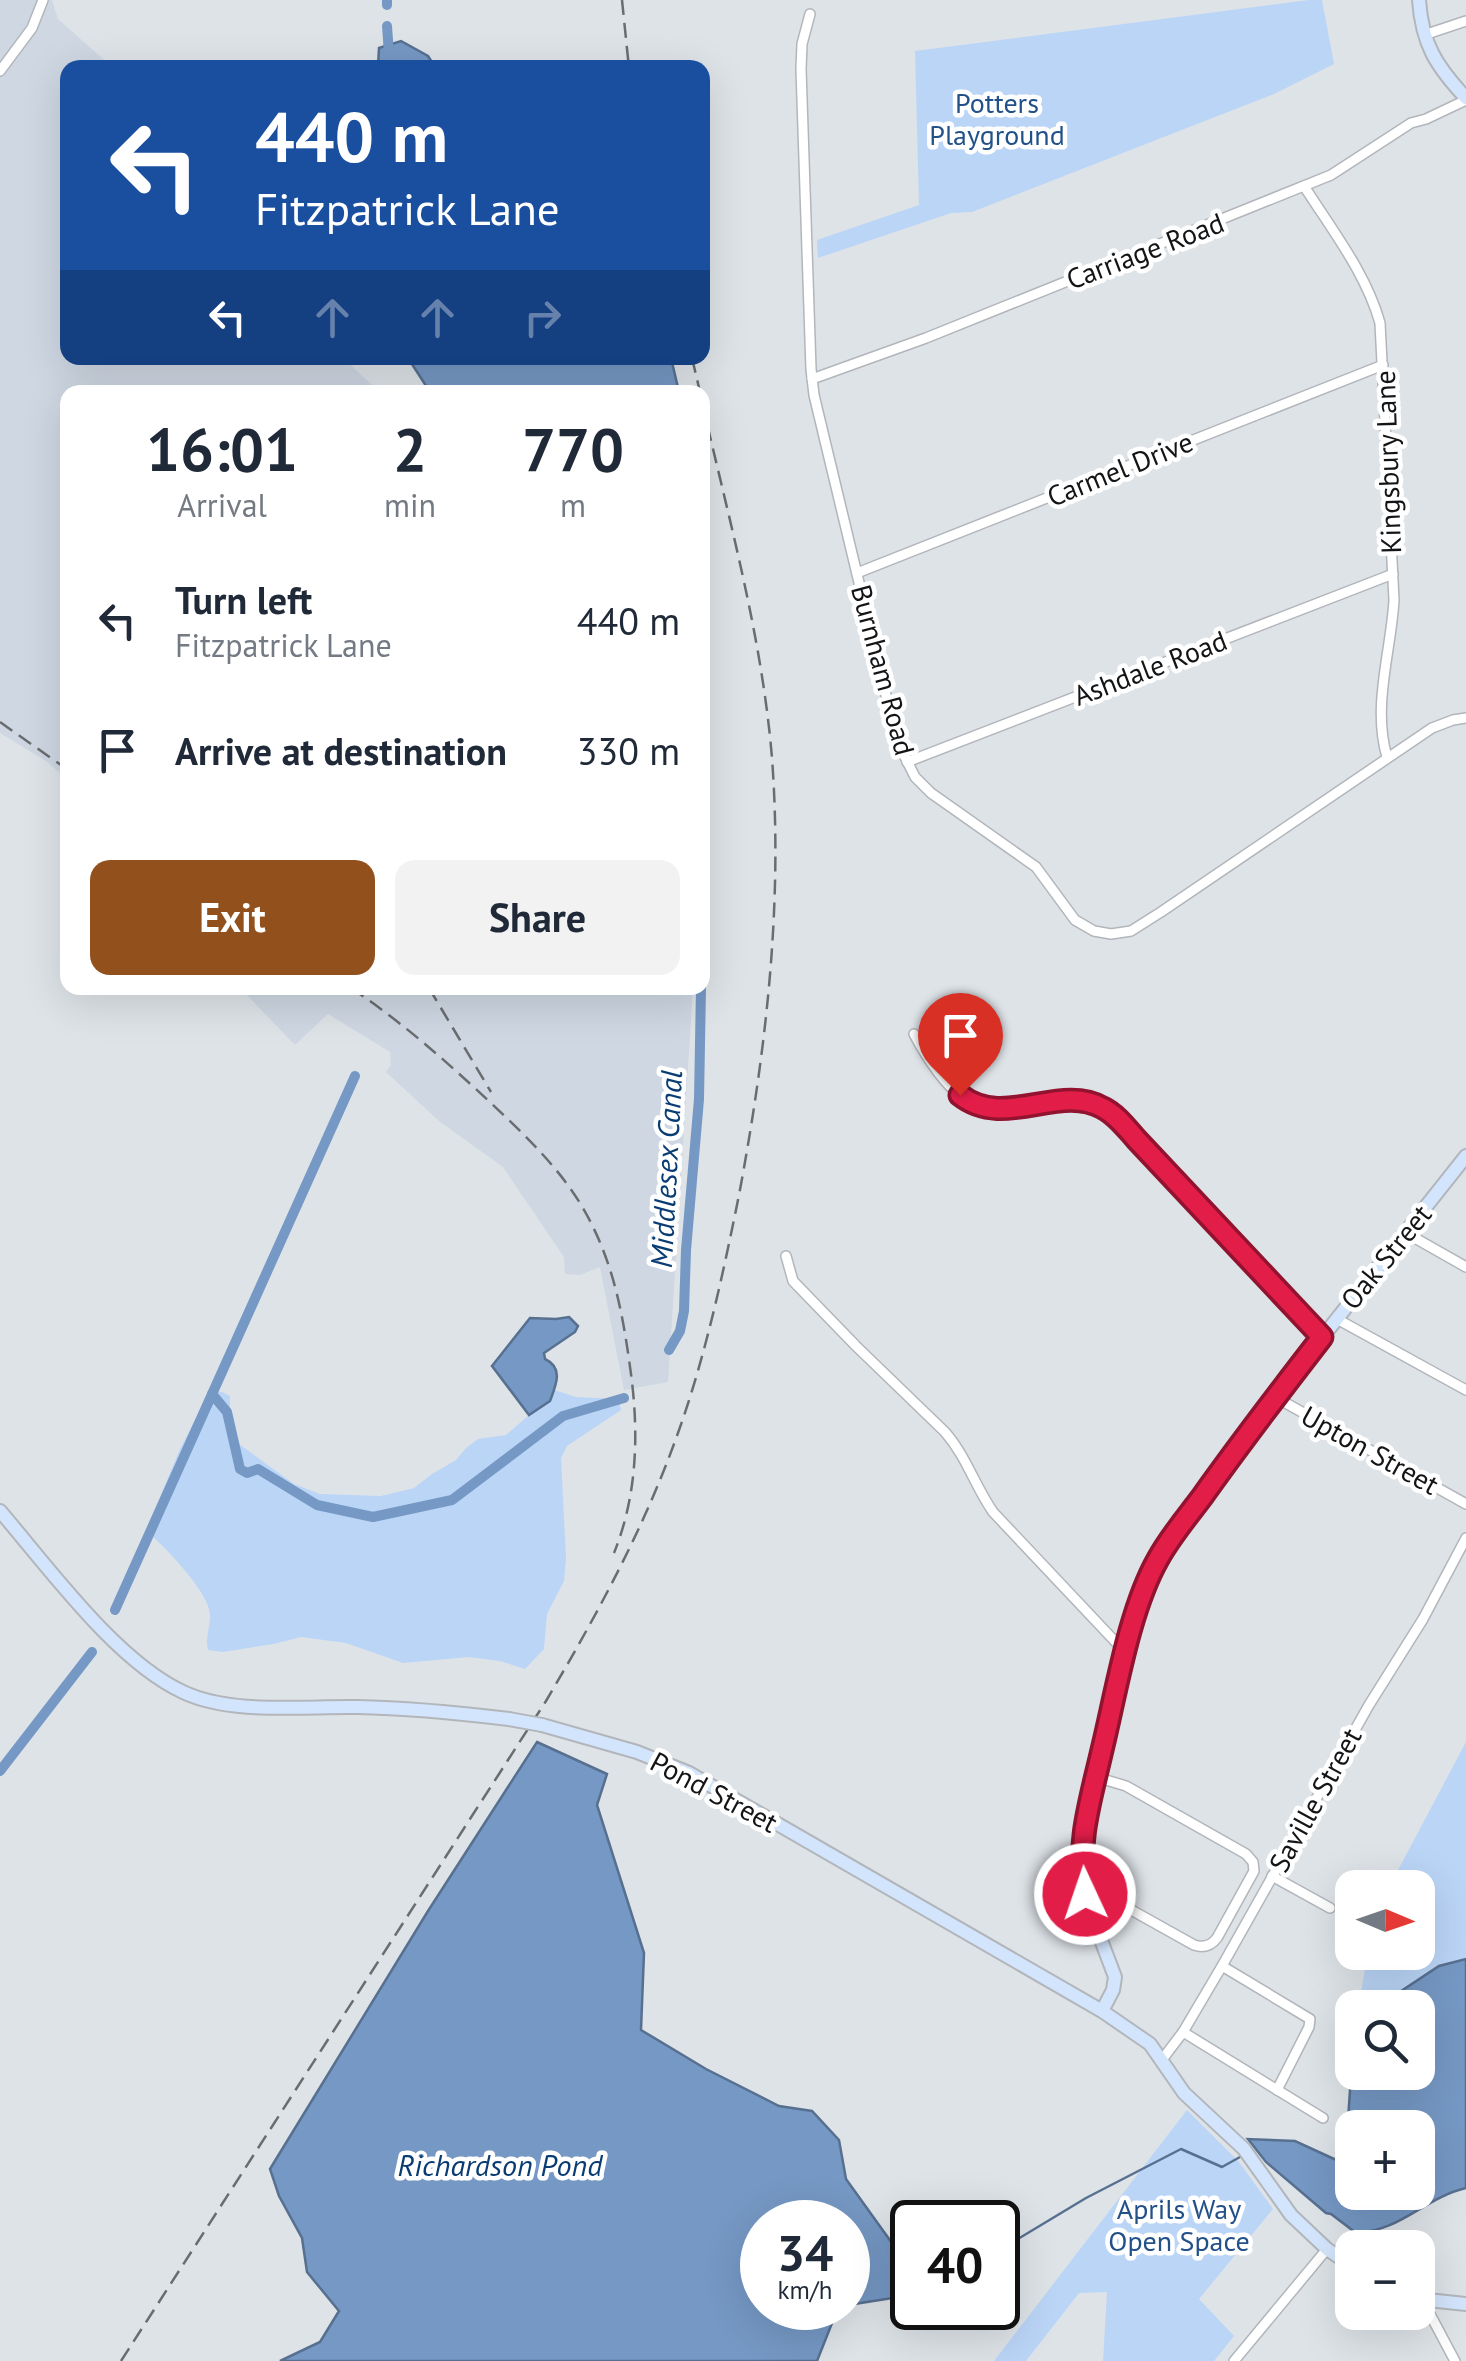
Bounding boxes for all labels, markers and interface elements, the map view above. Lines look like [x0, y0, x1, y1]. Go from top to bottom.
park label: Potters Playground [929, 84, 1065, 153]
text: 440 m [255, 91, 448, 181]
icon: left [90, 100, 220, 230]
text: Fitzpatrick Lane [255, 179, 560, 237]
street label: Carriage Road [1061, 204, 1229, 298]
icon: left [200, 290, 255, 345]
icon: ahead [305, 290, 360, 345]
icon: ahead [410, 290, 465, 345]
icon: right [515, 290, 570, 345]
street label: Kingsbury Lane [1366, 370, 1409, 554]
text: 16:01 [146, 410, 298, 488]
text: 2 [393, 410, 427, 488]
text: 770 [522, 410, 624, 488]
street label: Carmel Drive [1041, 422, 1198, 515]
text: Arrival [177, 484, 267, 526]
text: min [384, 484, 436, 526]
text: m [560, 484, 586, 526]
text: Turn left [175, 575, 312, 624]
street label: Burnham Road [843, 581, 924, 759]
icon: left [90, 593, 145, 648]
text: 440 m [577, 596, 680, 645]
street label: Ashdale Road [1068, 621, 1232, 714]
text: Fitzpatrick Lane [175, 624, 392, 666]
icon: arrive [90, 723, 145, 778]
text: Arrive at destination [175, 726, 507, 775]
text: 330 m [577, 726, 680, 775]
button: Exit [90, 860, 375, 975]
button: Share [395, 860, 680, 975]
pin [918, 993, 1003, 1096]
icon: arrive [933, 1008, 988, 1063]
water label: Middlesex Canal [641, 1069, 690, 1269]
street label: Oak Street [1332, 1196, 1440, 1317]
street label: Upton Street [1295, 1397, 1446, 1503]
street label: Saville Street [1260, 1721, 1370, 1878]
street label: Pond Street [644, 1743, 785, 1841]
position arrow [1033, 1842, 1137, 1946]
north arrow [1335, 1870, 1435, 1970]
map controls [1335, 1870, 1435, 2330]
button: search [1335, 1990, 1435, 2090]
button: + [1335, 2110, 1435, 2210]
water label: Richardson Pond [398, 2145, 603, 2184]
park label: Aprils Way Open Space [1108, 2190, 1250, 2259]
speed limit sign: 40 [890, 2200, 1020, 2330]
text: 34 [777, 2220, 833, 2285]
button: − [1335, 2230, 1435, 2330]
text: km/h [778, 2274, 832, 2306]

